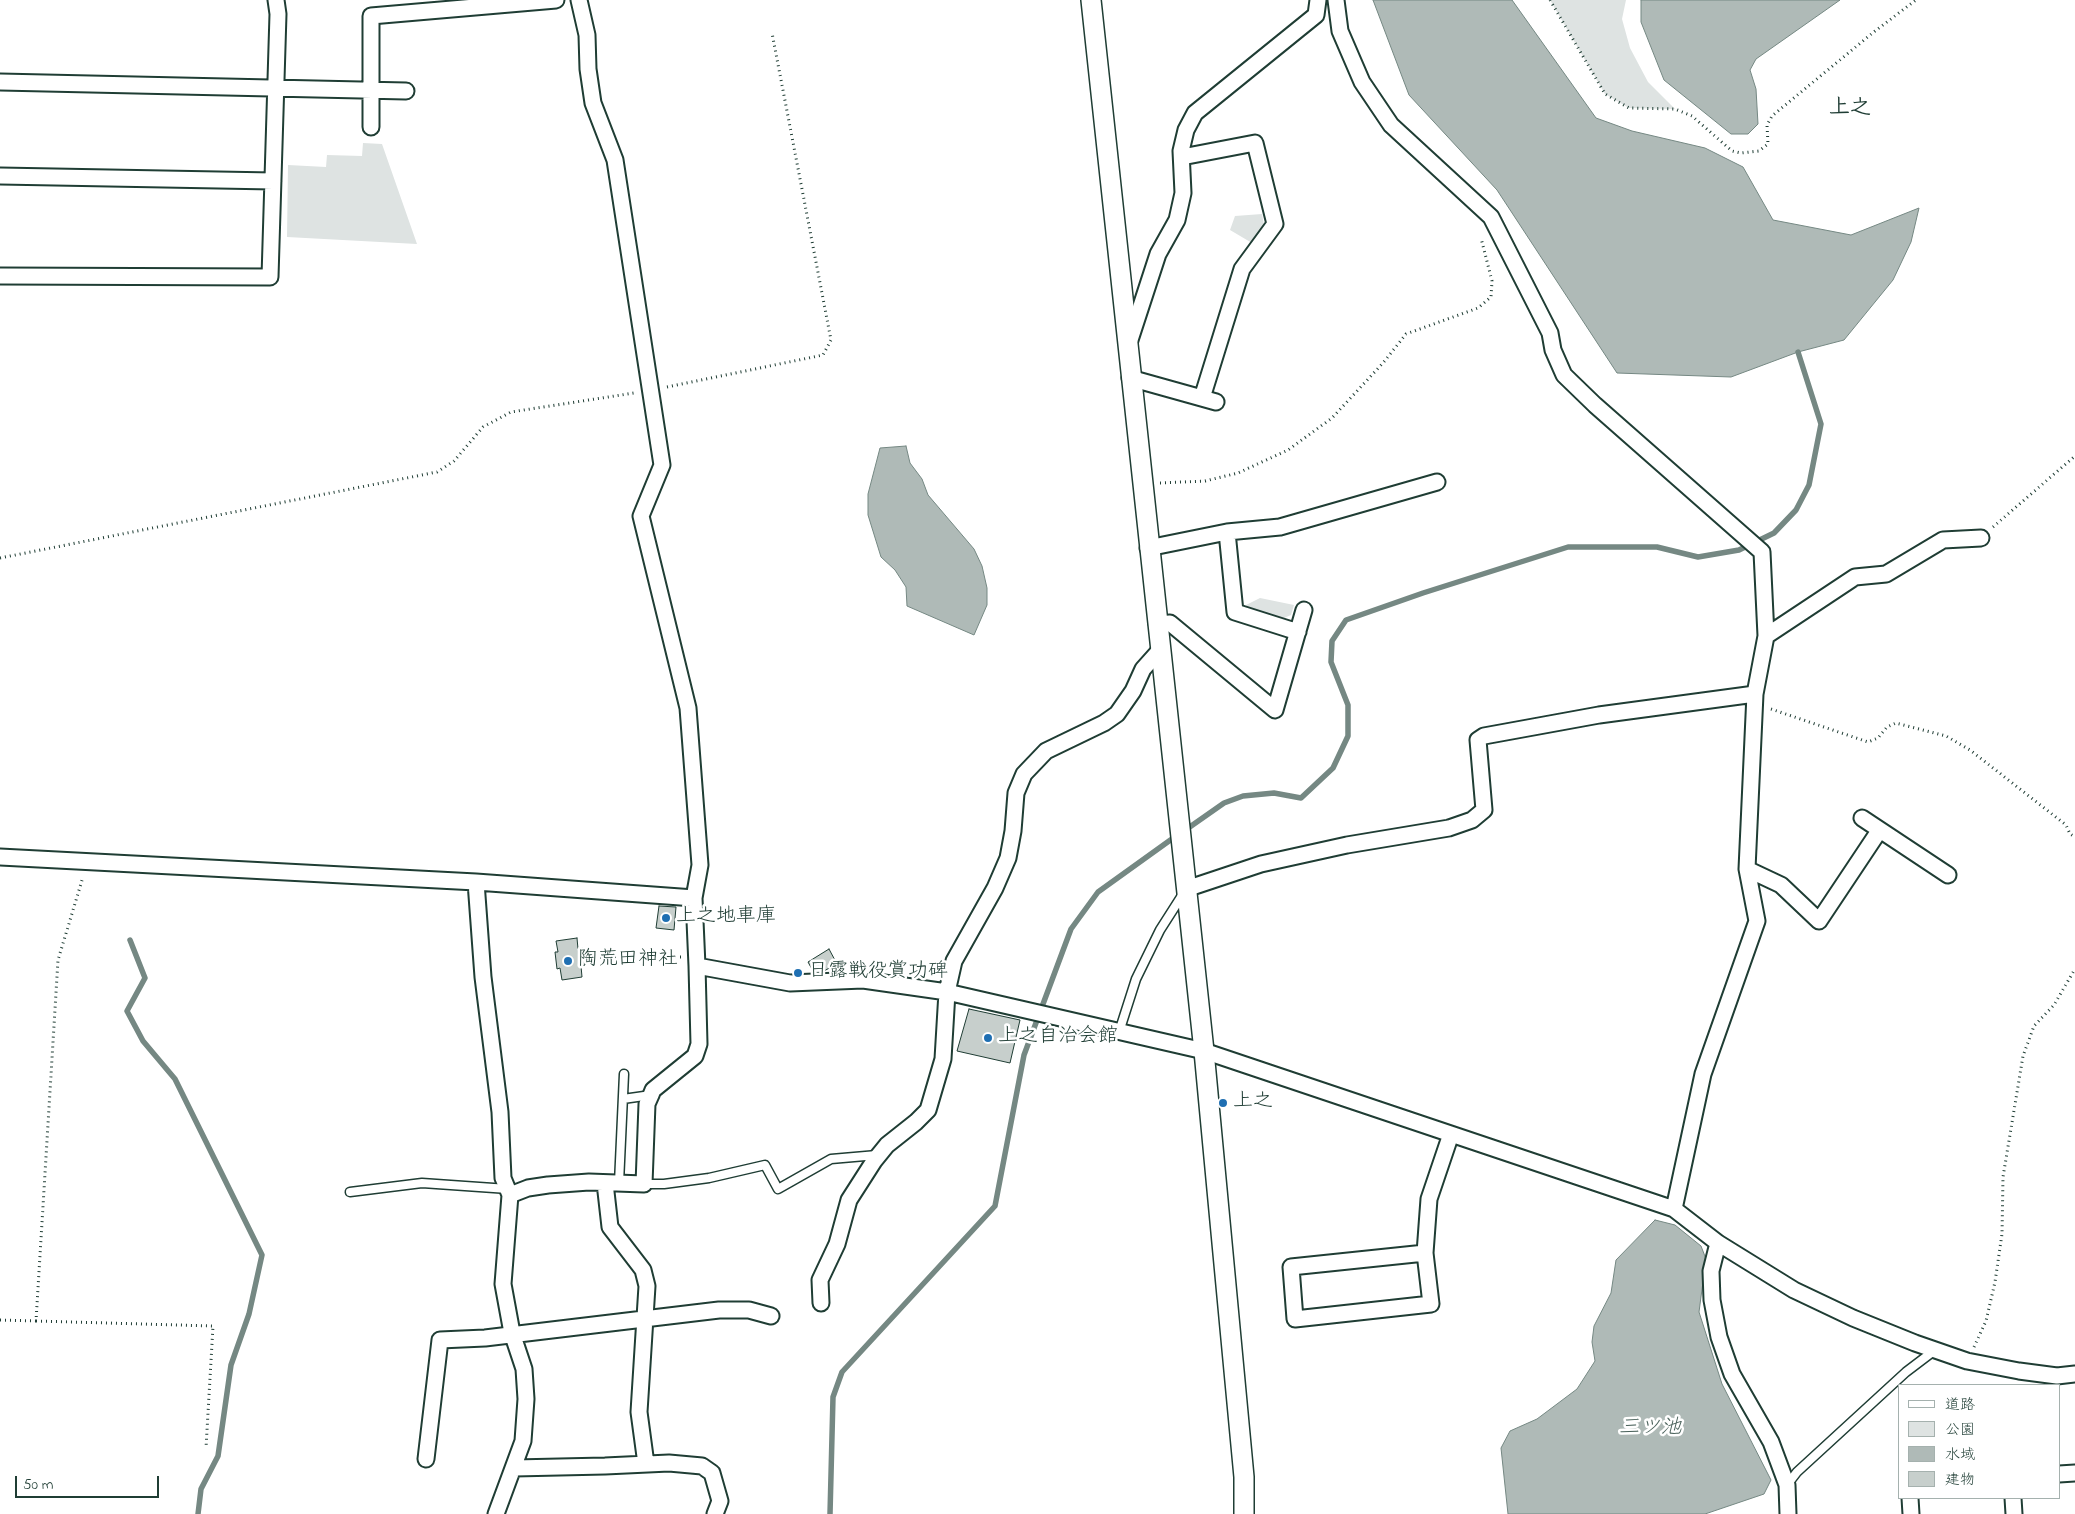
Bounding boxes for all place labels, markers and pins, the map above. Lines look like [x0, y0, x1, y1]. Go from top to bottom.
place label: 上之地車庫 [676, 906, 776, 930]
marker: 上之地車庫 [660, 912, 672, 924]
place label: 陶荒田神社 [578, 949, 678, 973]
marker: 陶荒田神社 [562, 955, 574, 967]
place label: 日露戦役賞功碑 [808, 961, 948, 985]
marker: 日露戦役賞功碑 [792, 967, 804, 979]
place label: 上之自治会館 [998, 1026, 1118, 1050]
marker: 上之自治会館 [982, 1032, 994, 1044]
place label: 上之 [1233, 1091, 1273, 1115]
marker: 上之 [1217, 1097, 1229, 1109]

